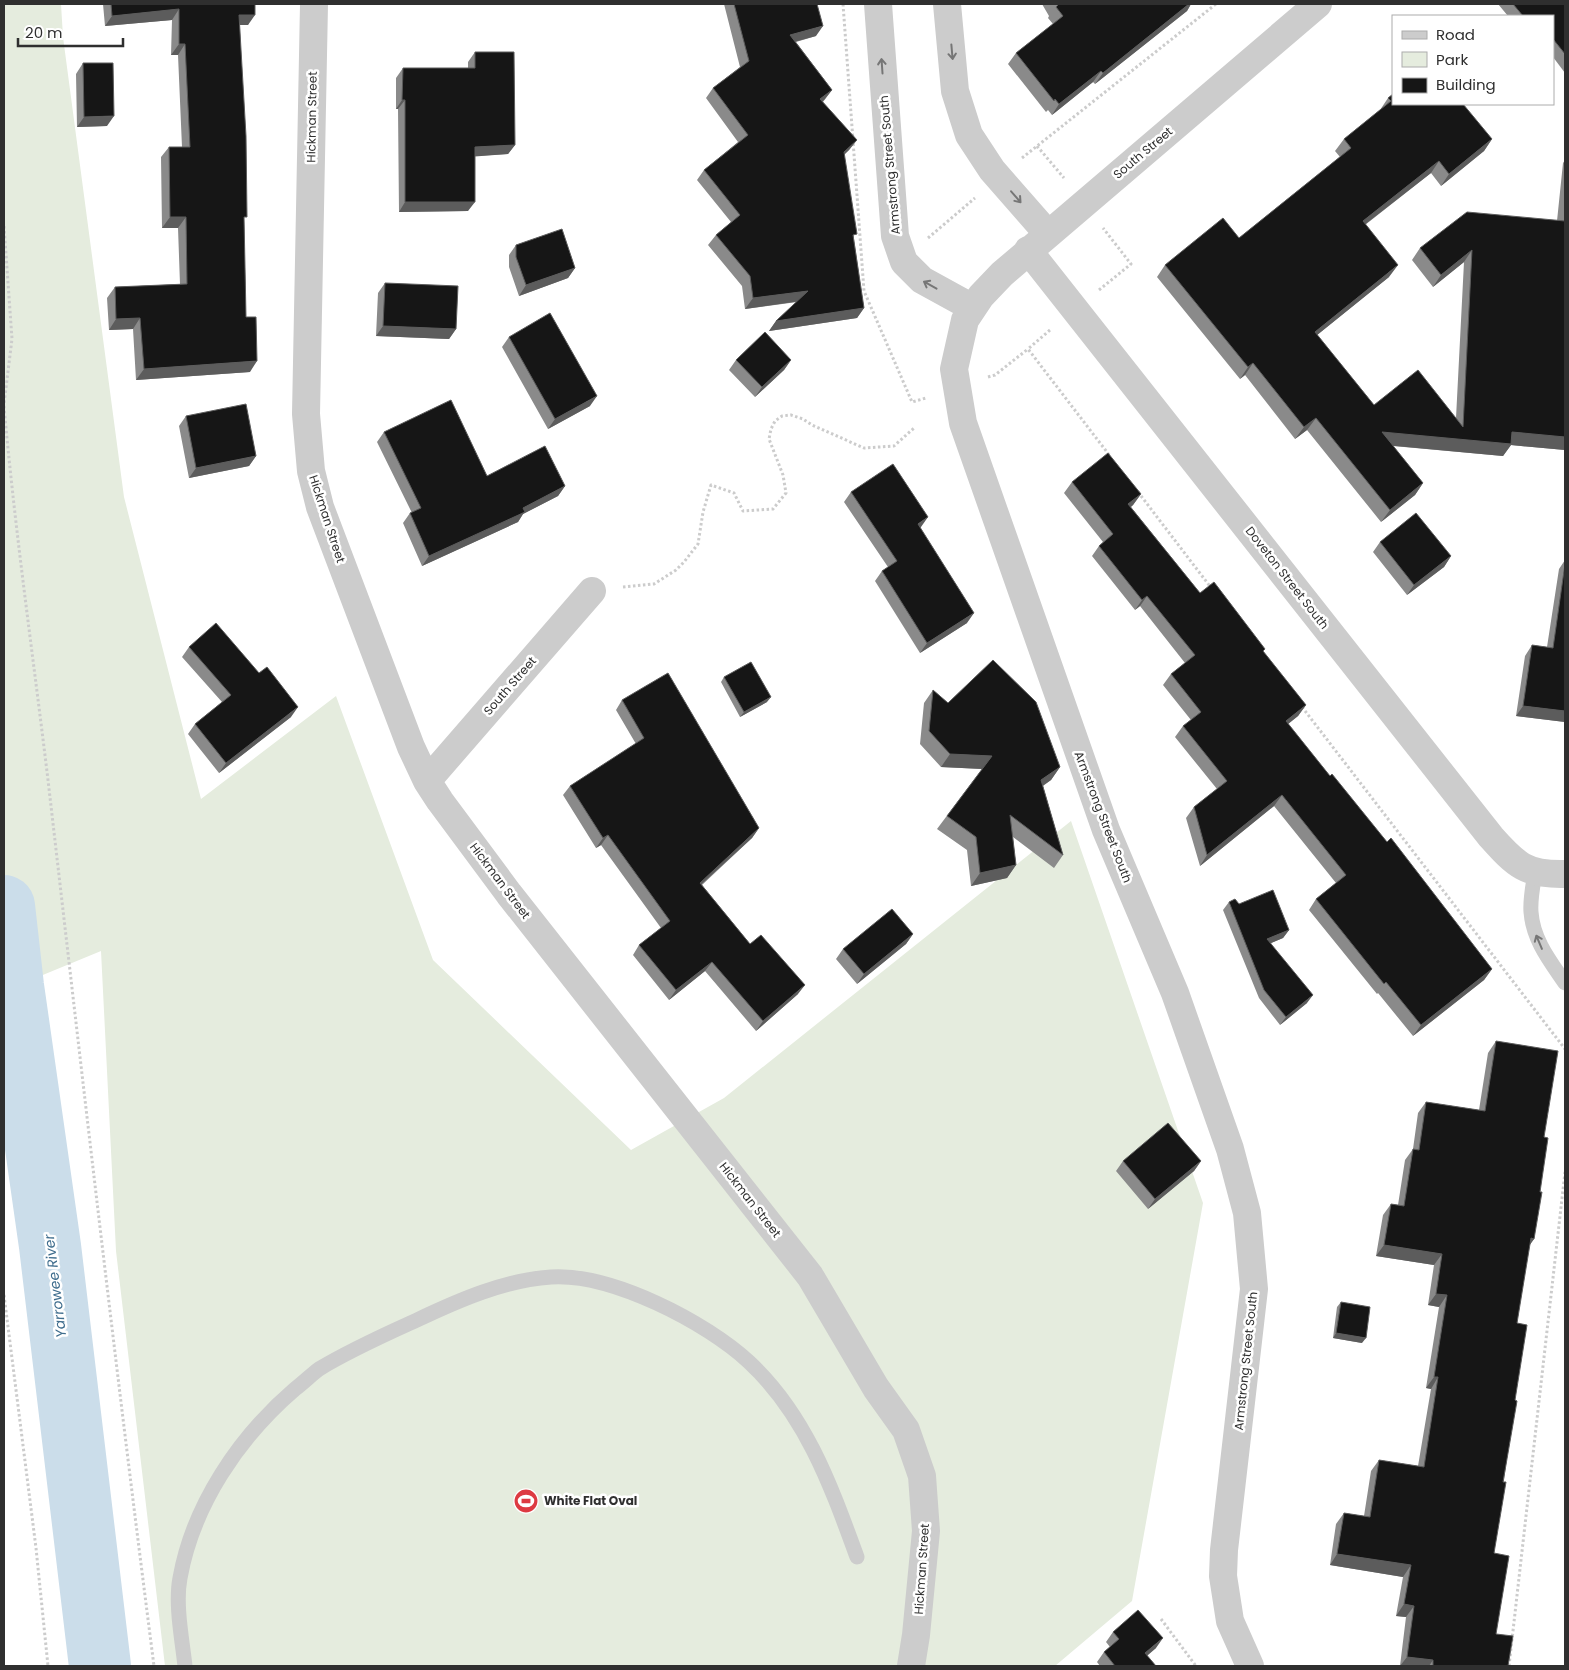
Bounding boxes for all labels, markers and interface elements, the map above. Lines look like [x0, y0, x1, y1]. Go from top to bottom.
scale bar [18, 15, 122, 47]
legend [1392, 15, 1554, 105]
text: 20 m [25, 22, 63, 43]
text: Road [1436, 24, 1475, 45]
one-way arrow [947, 44, 956, 60]
text: Park [1436, 49, 1468, 70]
one-way arrow [878, 58, 887, 74]
street label: Hickman Street [302, 71, 321, 163]
text: Building [1436, 74, 1496, 95]
street label: Armstrong Street South [875, 95, 904, 235]
street label: South Street [1109, 123, 1176, 183]
one-way arrow [1010, 190, 1021, 203]
one-way arrow [923, 279, 938, 289]
street label: Hickman Street [305, 473, 350, 565]
street label: Doveton Street South [1242, 523, 1333, 633]
street label: South Street [479, 653, 540, 719]
street label: Armstrong Street South [1071, 749, 1136, 885]
street label: Hickman Street [466, 839, 535, 922]
one-way arrow [1533, 935, 1543, 950]
street label: Hickman Street [716, 1159, 785, 1241]
water label: Yarrowee River [39, 1233, 71, 1339]
street label: Armstrong Street South [1230, 1291, 1261, 1431]
sports icon: White Flat Oval [513, 1488, 539, 1514]
place label: White Flat Oval [544, 1492, 637, 1509]
street label: Hickman Street [910, 1523, 933, 1615]

